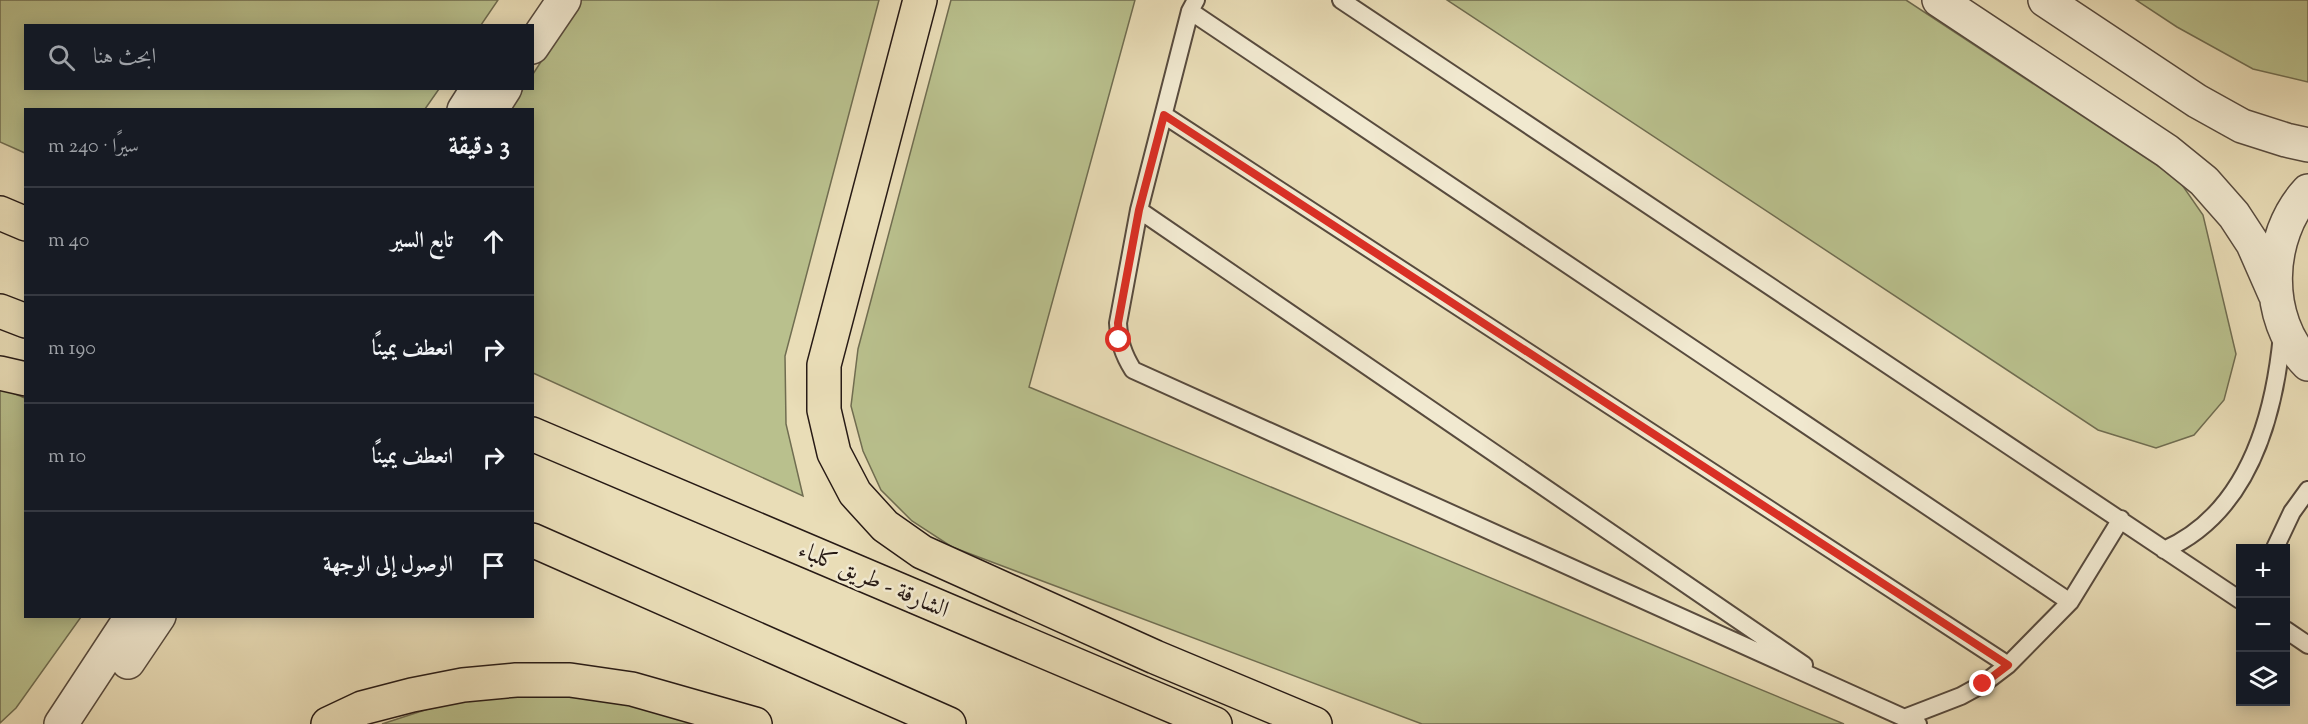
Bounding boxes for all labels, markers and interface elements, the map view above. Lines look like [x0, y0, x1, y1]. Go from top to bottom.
search box [24, 24, 534, 90]
icon: search [45, 41, 78, 74]
text: ابحث هنا [93, 42, 156, 74]
text: 3 دقيقة [449, 129, 510, 166]
text: سيرًا · 240 m [48, 133, 139, 162]
icon: ahead [477, 225, 510, 258]
text: تابع السير [391, 226, 453, 258]
text: 40 m [48, 227, 89, 256]
route start [1105, 326, 1131, 352]
icon: right [477, 333, 510, 366]
text: انعطف يمينًا [372, 334, 453, 366]
text: 190 m [48, 335, 96, 364]
icon: right [477, 441, 510, 474]
text: انعطف يمينًا [372, 442, 453, 474]
text: 10 m [48, 443, 86, 472]
street label: الشارقة - طريق كلباء [793, 534, 954, 628]
map controls [2236, 544, 2290, 706]
button: + [2236, 544, 2290, 598]
icon: arrive [477, 549, 510, 582]
text: الوصول إلى الوجهة [323, 550, 453, 582]
button: − [2236, 598, 2290, 652]
button: layers [2236, 652, 2290, 706]
route end [1969, 670, 1995, 696]

